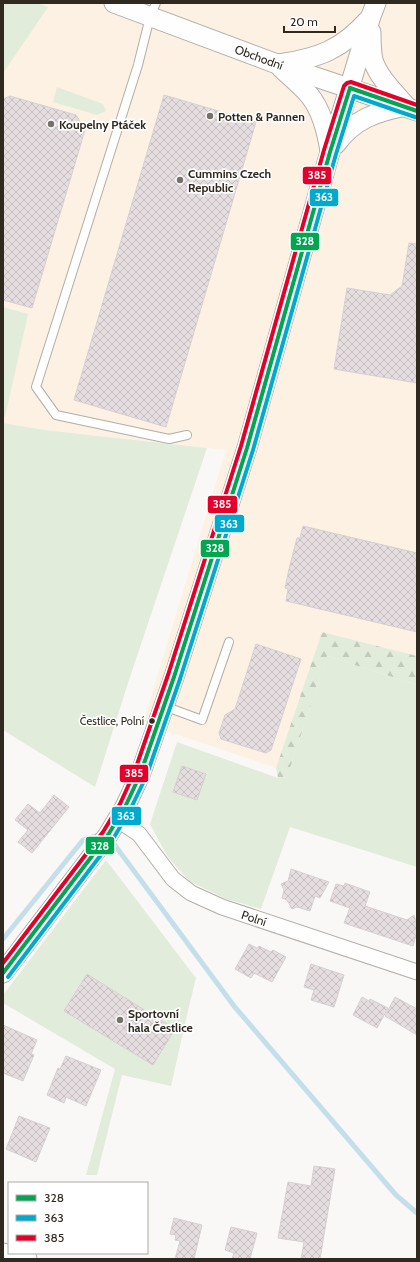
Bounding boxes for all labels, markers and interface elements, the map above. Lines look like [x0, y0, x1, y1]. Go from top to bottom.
scale bar [284, 8, 335, 34]
text: 20 m [290, 14, 318, 29]
street label: Obchodní [233, 41, 286, 73]
place label: Potten & Pannen [218, 109, 305, 124]
marker: Potten & Pannen [205, 111, 215, 121]
place label: Koupelny Ptáček [59, 117, 146, 132]
marker: Koupelny Ptáček [46, 119, 56, 129]
place label: Cummins Czech Republic [188, 166, 271, 195]
line badge: 385 [302, 166, 332, 185]
text: 385 [308, 168, 326, 182]
marker: Cummins Czech Republic [175, 175, 185, 185]
line badge: 363 [309, 188, 339, 207]
text: 363 [315, 190, 333, 204]
line badge: 328 [290, 232, 320, 251]
text: 328 [296, 234, 315, 248]
line badge: 385 [207, 495, 238, 514]
text: 385 [213, 497, 231, 511]
line badge: 363 [214, 514, 245, 533]
text: 363 [220, 517, 238, 531]
line badge: 328 [200, 539, 230, 558]
text: 328 [206, 541, 225, 555]
place label: Čestlice, Polní [80, 714, 145, 728]
marker: Čestlice, Polní [147, 716, 157, 726]
line badge: 385 [119, 764, 149, 783]
text: 385 [125, 766, 143, 780]
line badge: 363 [111, 806, 142, 826]
text: 363 [117, 809, 135, 823]
line badge: 328 [85, 836, 115, 855]
text: 328 [91, 839, 110, 853]
street label: Polní [240, 907, 269, 929]
place label: Sportovní hala Čestlice [128, 1006, 193, 1035]
marker: Sportovní hala Čestlice [115, 1015, 125, 1025]
legend [8, 1182, 148, 1254]
text: 328 [44, 1190, 64, 1205]
text: 363 [44, 1210, 64, 1225]
text: 385 [44, 1230, 64, 1245]

